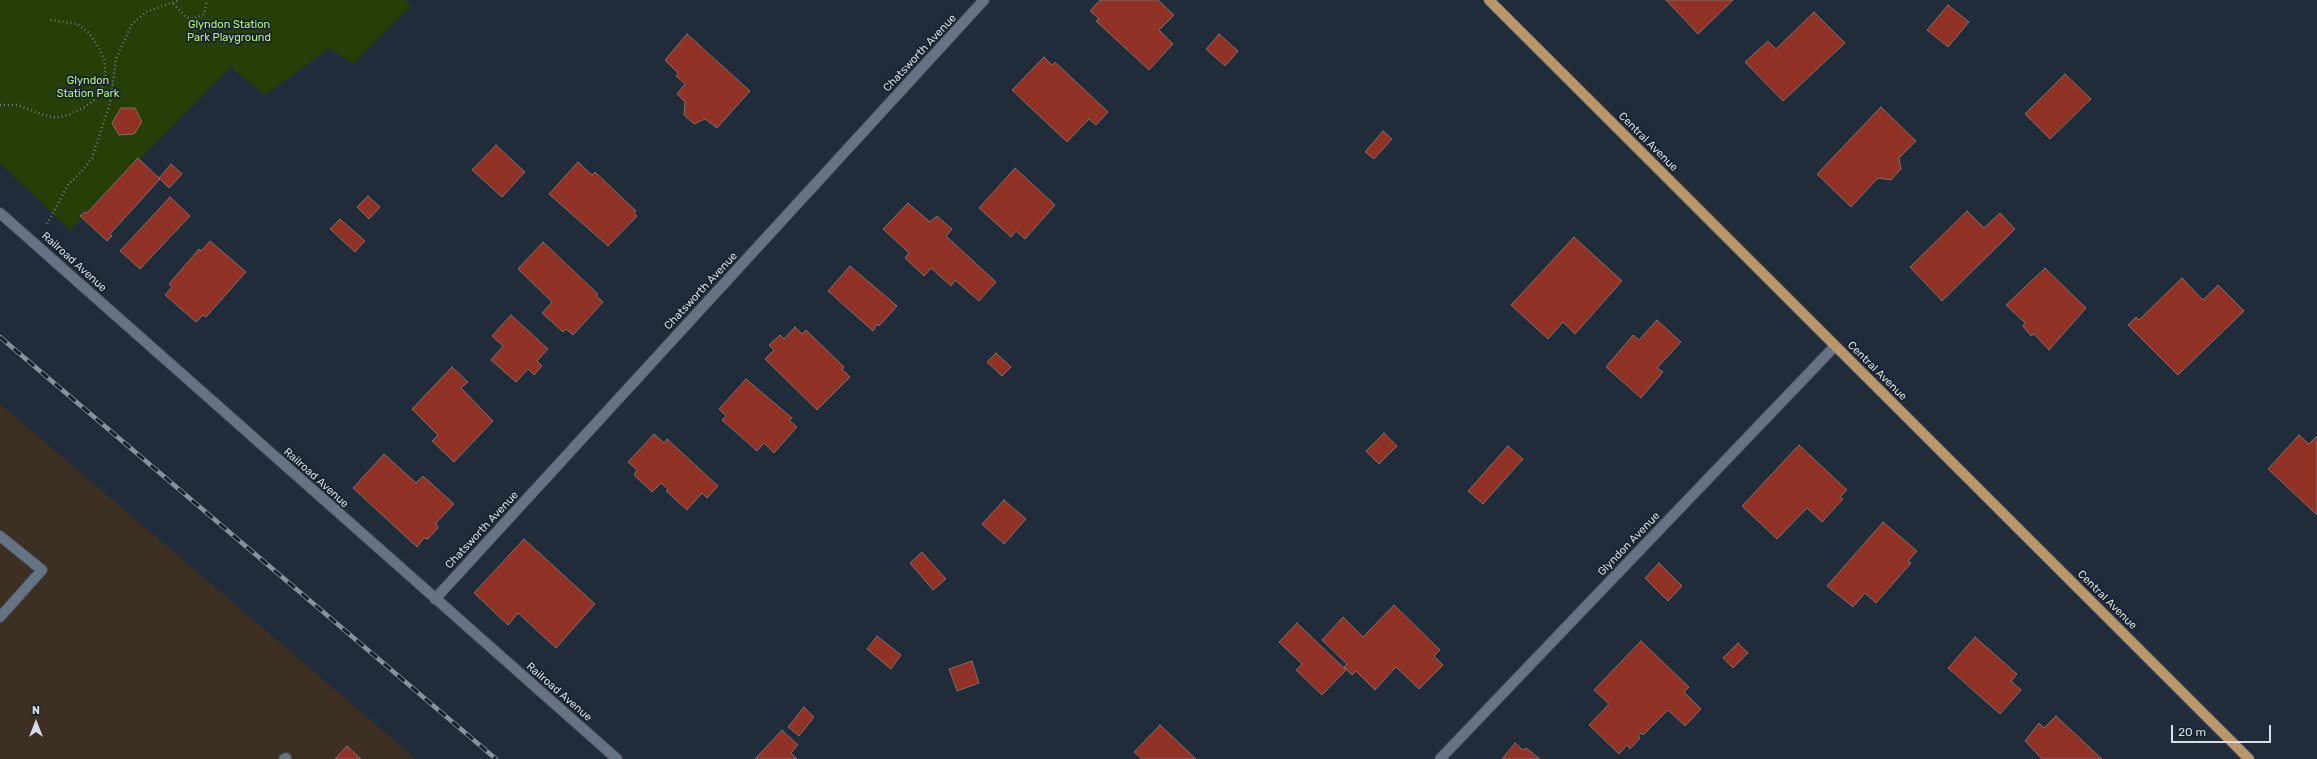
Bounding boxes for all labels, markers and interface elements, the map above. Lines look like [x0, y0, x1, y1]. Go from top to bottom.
street label: Chatsworth Avenue [881, 11, 959, 95]
park label: Glyndon Station Park Playground [187, 18, 271, 44]
park label: Glyndon Station Park [57, 74, 119, 100]
street label: Central Avenue [1616, 110, 1680, 174]
street label: Railroad Avenue [39, 229, 109, 295]
street label: Chatsworth Avenue [662, 249, 740, 333]
street label: Central Avenue [1845, 339, 1909, 403]
street label: Railroad Avenue [281, 445, 351, 511]
street label: Chatsworth Avenue [443, 488, 521, 572]
street label: Glyndon Avenue [1595, 509, 1663, 579]
street label: Central Avenue [2075, 568, 2139, 632]
street label: Railroad Avenue [523, 660, 595, 724]
north arrow [16, 703, 56, 743]
text: N [32, 704, 40, 717]
scale bar [2173, 717, 2273, 743]
text: 20 m [2178, 725, 2206, 739]

